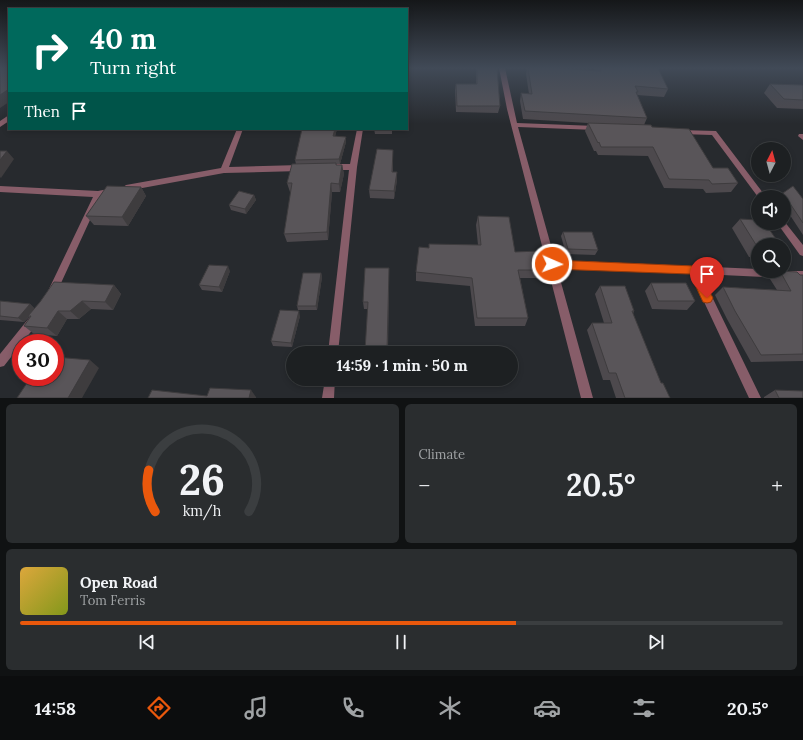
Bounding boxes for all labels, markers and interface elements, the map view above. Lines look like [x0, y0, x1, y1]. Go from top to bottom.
text: 40 m [90, 21, 156, 57]
icon: right [24, 24, 76, 76]
text: Turn right [90, 56, 176, 79]
icon: arrive [68, 100, 90, 122]
text: Then [24, 102, 60, 121]
north arrow [751, 142, 791, 182]
map controls [751, 142, 791, 278]
button: sound [751, 190, 791, 230]
button: search [751, 238, 791, 278]
position arrow [531, 243, 573, 285]
pin [690, 257, 724, 298]
icon: arrive [696, 263, 718, 285]
speed limit sign: 30 [12, 334, 64, 386]
text: 14:59 · 1 min · 50 m [336, 356, 468, 375]
text: Climate [419, 446, 465, 463]
text: 26 [179, 452, 225, 505]
text: 20.5° [566, 466, 635, 504]
text: − [419, 471, 430, 499]
text: + [771, 471, 783, 499]
text: km/h [183, 501, 222, 520]
text: Open Road [80, 573, 158, 592]
text: Tom Ferris [80, 592, 145, 609]
icon: previous [136, 631, 158, 653]
icon: pause [390, 631, 412, 653]
icon: next [645, 631, 667, 653]
icon: directions [145, 694, 173, 722]
icon: music [242, 694, 270, 722]
icon: phone [339, 694, 367, 722]
icon: climate [436, 694, 464, 722]
icon: car [533, 694, 561, 722]
icon: filters [630, 694, 658, 722]
text: 14:58 [34, 697, 76, 720]
text: 20.5° [727, 697, 768, 720]

